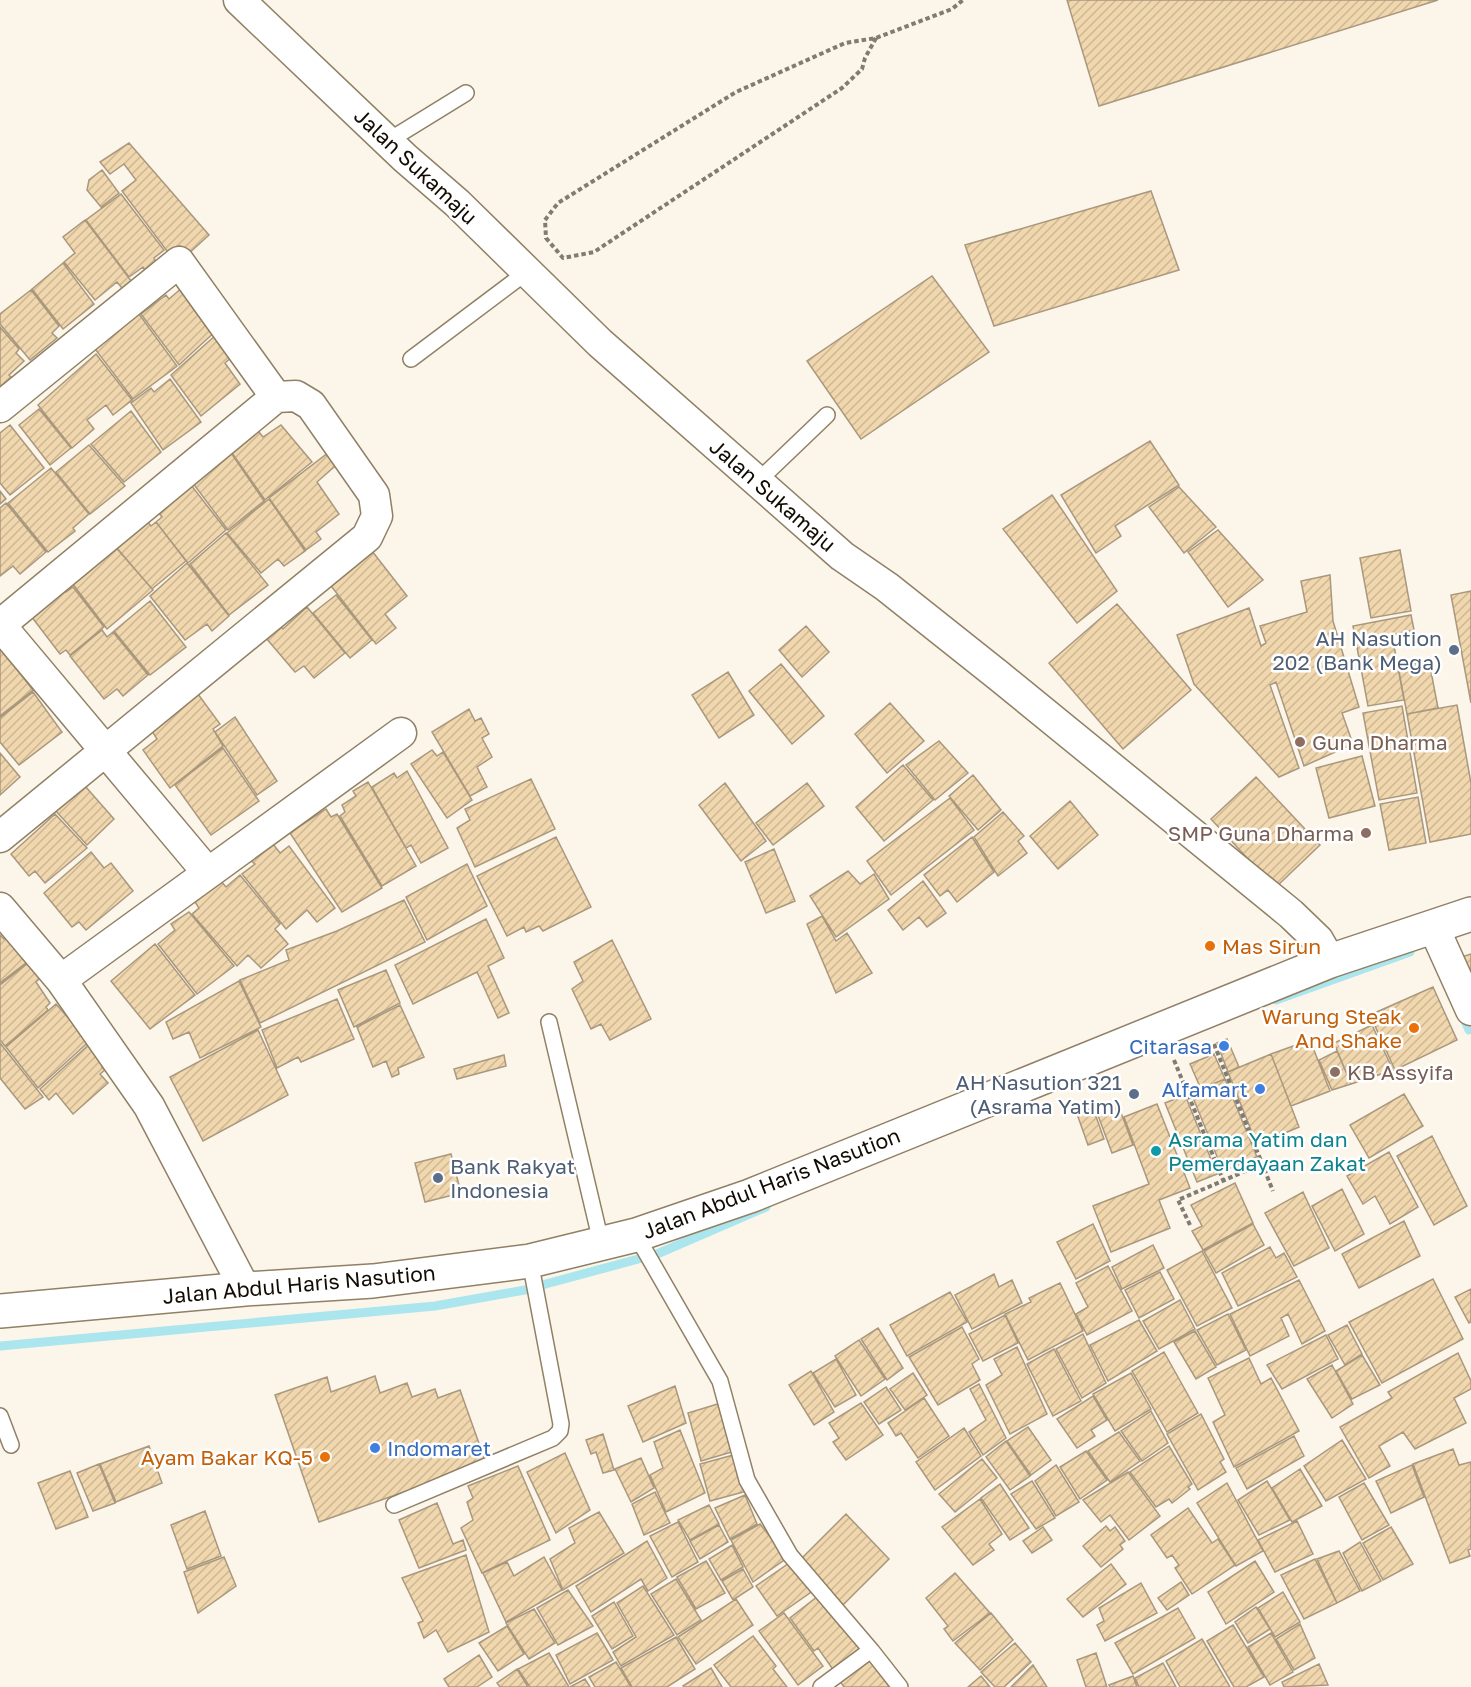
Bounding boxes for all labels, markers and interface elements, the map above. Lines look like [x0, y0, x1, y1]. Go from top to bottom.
street label: Jalan Sukamaju [349, 102, 483, 230]
street label: Jalan Sukamaju [705, 433, 841, 557]
place label: AH Nasution 202 (Bank Mega) [1272, 625, 1442, 675]
marker: AH Nasution 202 (Bank Mega) [1447, 643, 1461, 657]
place label: Guna Dharma [1312, 729, 1448, 755]
marker: Guna Dharma [1293, 735, 1307, 749]
place label: SMP Guna Dharma [1168, 820, 1354, 846]
marker: SMP Guna Dharma [1359, 826, 1373, 840]
place label: Mas Sirun [1222, 933, 1321, 959]
marker: Mas Sirun [1203, 939, 1217, 953]
place label: Warung Steak And Shake [1262, 1003, 1402, 1053]
marker: Warung Steak And Shake [1407, 1021, 1421, 1035]
place label: Citarasa [1129, 1033, 1212, 1059]
marker: Citarasa [1217, 1039, 1231, 1053]
place label: KB Assyifa [1347, 1059, 1454, 1085]
marker: KB Assyifa [1328, 1065, 1342, 1079]
place label: AH Nasution 321 (Asrama Yatim) [956, 1069, 1122, 1119]
place label: Alfamart [1161, 1076, 1248, 1102]
marker: Alfamart [1253, 1082, 1267, 1096]
marker: AH Nasution 321 (Asrama Yatim) [1127, 1087, 1141, 1101]
street label: Jalan Abdul Haris Nasution [638, 1122, 904, 1244]
place label: Asrama Yatim dan Pemerdayaan Zakat [1168, 1126, 1366, 1176]
marker: Asrama Yatim dan Pemerdayaan Zakat [1149, 1144, 1163, 1158]
place label: Bank Rakyat Indonesia [450, 1153, 575, 1203]
marker: Bank Rakyat Indonesia [431, 1171, 445, 1185]
street label: Jalan Abdul Haris Nasution [161, 1259, 437, 1309]
place label: Indomaret [387, 1435, 491, 1461]
marker: Indomaret [368, 1441, 382, 1455]
place label: Ayam Bakar KQ-5 [141, 1444, 313, 1470]
marker: Ayam Bakar KQ-5 [318, 1450, 332, 1464]

